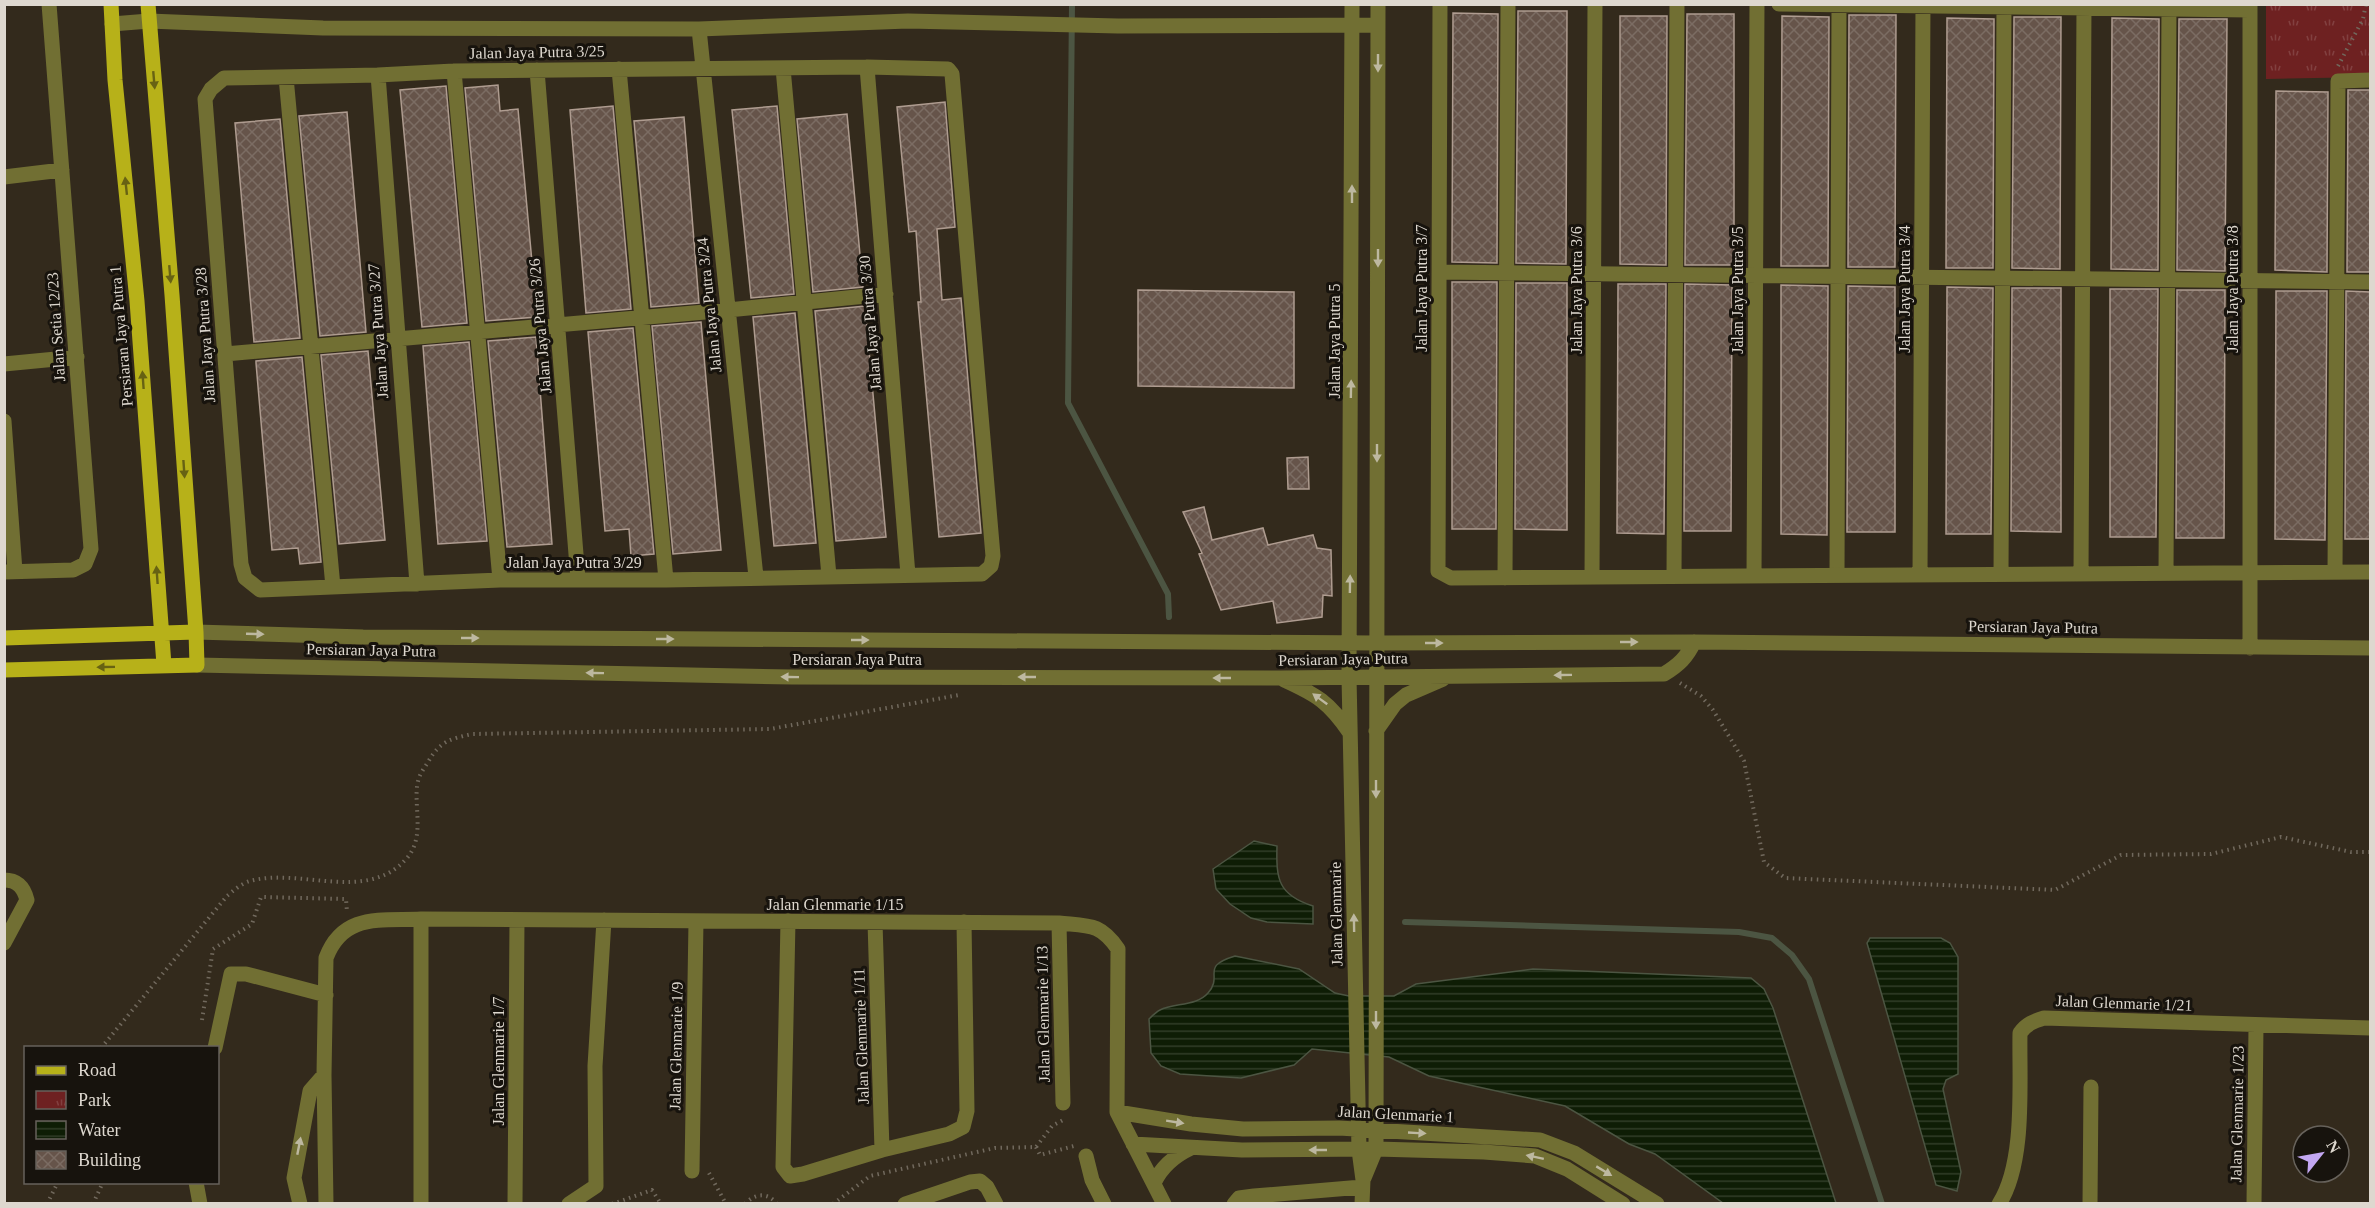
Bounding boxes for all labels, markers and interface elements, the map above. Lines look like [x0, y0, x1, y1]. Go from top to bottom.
street label: Jalan Jaya Putra 3/25 [469, 42, 605, 63]
one-way arrow [1373, 53, 1383, 72]
one-way arrow [149, 70, 159, 89]
one-way arrow [121, 177, 131, 196]
one-way arrow [1347, 185, 1357, 204]
street label: Jalan Jaya Putra 3/7 [1413, 224, 1431, 352]
street label: Jalan Jaya Putra 3/4 [1896, 225, 1914, 353]
street label: Jalan Jaya Putra 3/8 [2224, 225, 2242, 353]
street label: Jalan Jaya Putra 3/6 [1568, 226, 1586, 354]
street label: Jalan Jaya Putra 3/5 [1729, 226, 1747, 354]
street label: Jalan Jaya Putra 3/24 [693, 237, 726, 373]
one-way arrow [1373, 248, 1383, 267]
street label: Jalan Jaya Putra 3/30 [856, 255, 885, 391]
street label: Jalan Jaya Putra 3/26 [526, 258, 555, 394]
street label: Jalan Jaya Putra 3/27 [365, 263, 392, 399]
street label: Persiaran Jaya Putra 1 [106, 265, 137, 407]
one-way arrow [165, 265, 175, 284]
street label: Jalan Jaya Putra 3/28 [192, 267, 219, 403]
street label: Jalan Setia 12/23 [44, 272, 68, 382]
street label: Jalan Jaya Putra 5 [1326, 283, 1344, 399]
one-way arrow [138, 371, 148, 390]
one-way arrow [1347, 380, 1356, 399]
one-way arrow [1372, 443, 1382, 462]
one-way arrow [180, 459, 189, 478]
street label: Jalan Jaya Putra 3/29 [506, 554, 642, 572]
one-way arrow [152, 565, 162, 584]
one-way arrow [1345, 575, 1354, 594]
street label: Persiaran Jaya Putra [1968, 617, 2098, 638]
one-way arrow [245, 629, 264, 639]
one-way arrow [461, 633, 480, 643]
one-way arrow [656, 634, 675, 644]
one-way arrow [851, 635, 870, 645]
one-way arrow [1620, 637, 1639, 647]
one-way arrow [1425, 638, 1444, 648]
street label: Persiaran Jaya Putra [306, 640, 436, 661]
street label: Persiaran Jaya Putra [1278, 649, 1408, 670]
street label: Persiaran Jaya Putra [792, 651, 922, 669]
one-way arrow [96, 662, 115, 672]
one-way arrow [585, 668, 604, 677]
one-way arrow [1554, 670, 1573, 680]
one-way arrow [780, 672, 799, 681]
one-way arrow [1017, 672, 1036, 682]
one-way arrow [1212, 673, 1231, 683]
one-way arrow [1313, 693, 1329, 705]
one-way arrow [1371, 780, 1381, 799]
street label: Jalan Glenmarie [1327, 862, 1345, 966]
street label: Jalan Glenmarie 1/15 [767, 896, 903, 913]
one-way arrow [1349, 914, 1359, 933]
street label: Jalan Glenmarie 1/13 [1033, 945, 1053, 1083]
street label: Jalan Glenmarie 1/11 [850, 968, 872, 1104]
street label: Jalan Glenmarie 1/9 [666, 981, 686, 1111]
street label: Jalan Glenmarie 1/21 [2055, 992, 2193, 1014]
street label: Jalan Glenmarie 1/7 [490, 997, 507, 1125]
one-way arrow [1371, 1011, 1381, 1030]
street label: Jalan Glenmarie 1/23 [2227, 1045, 2247, 1183]
legend [24, 1046, 219, 1184]
text: Road [78, 1060, 116, 1080]
text: Park [78, 1090, 111, 1110]
street label: Jalan Glenmarie 1 [1337, 1102, 1455, 1126]
one-way arrow [1165, 1117, 1184, 1126]
text: Water [78, 1120, 121, 1140]
north arrow [2291, 1124, 2351, 1184]
one-way arrow [1407, 1128, 1426, 1137]
one-way arrow [295, 1137, 304, 1156]
text: N [2323, 1137, 2344, 1156]
one-way arrow [1308, 1145, 1327, 1155]
text: Building [78, 1150, 141, 1170]
one-way arrow [1526, 1152, 1544, 1162]
one-way arrow [1596, 1166, 1612, 1177]

